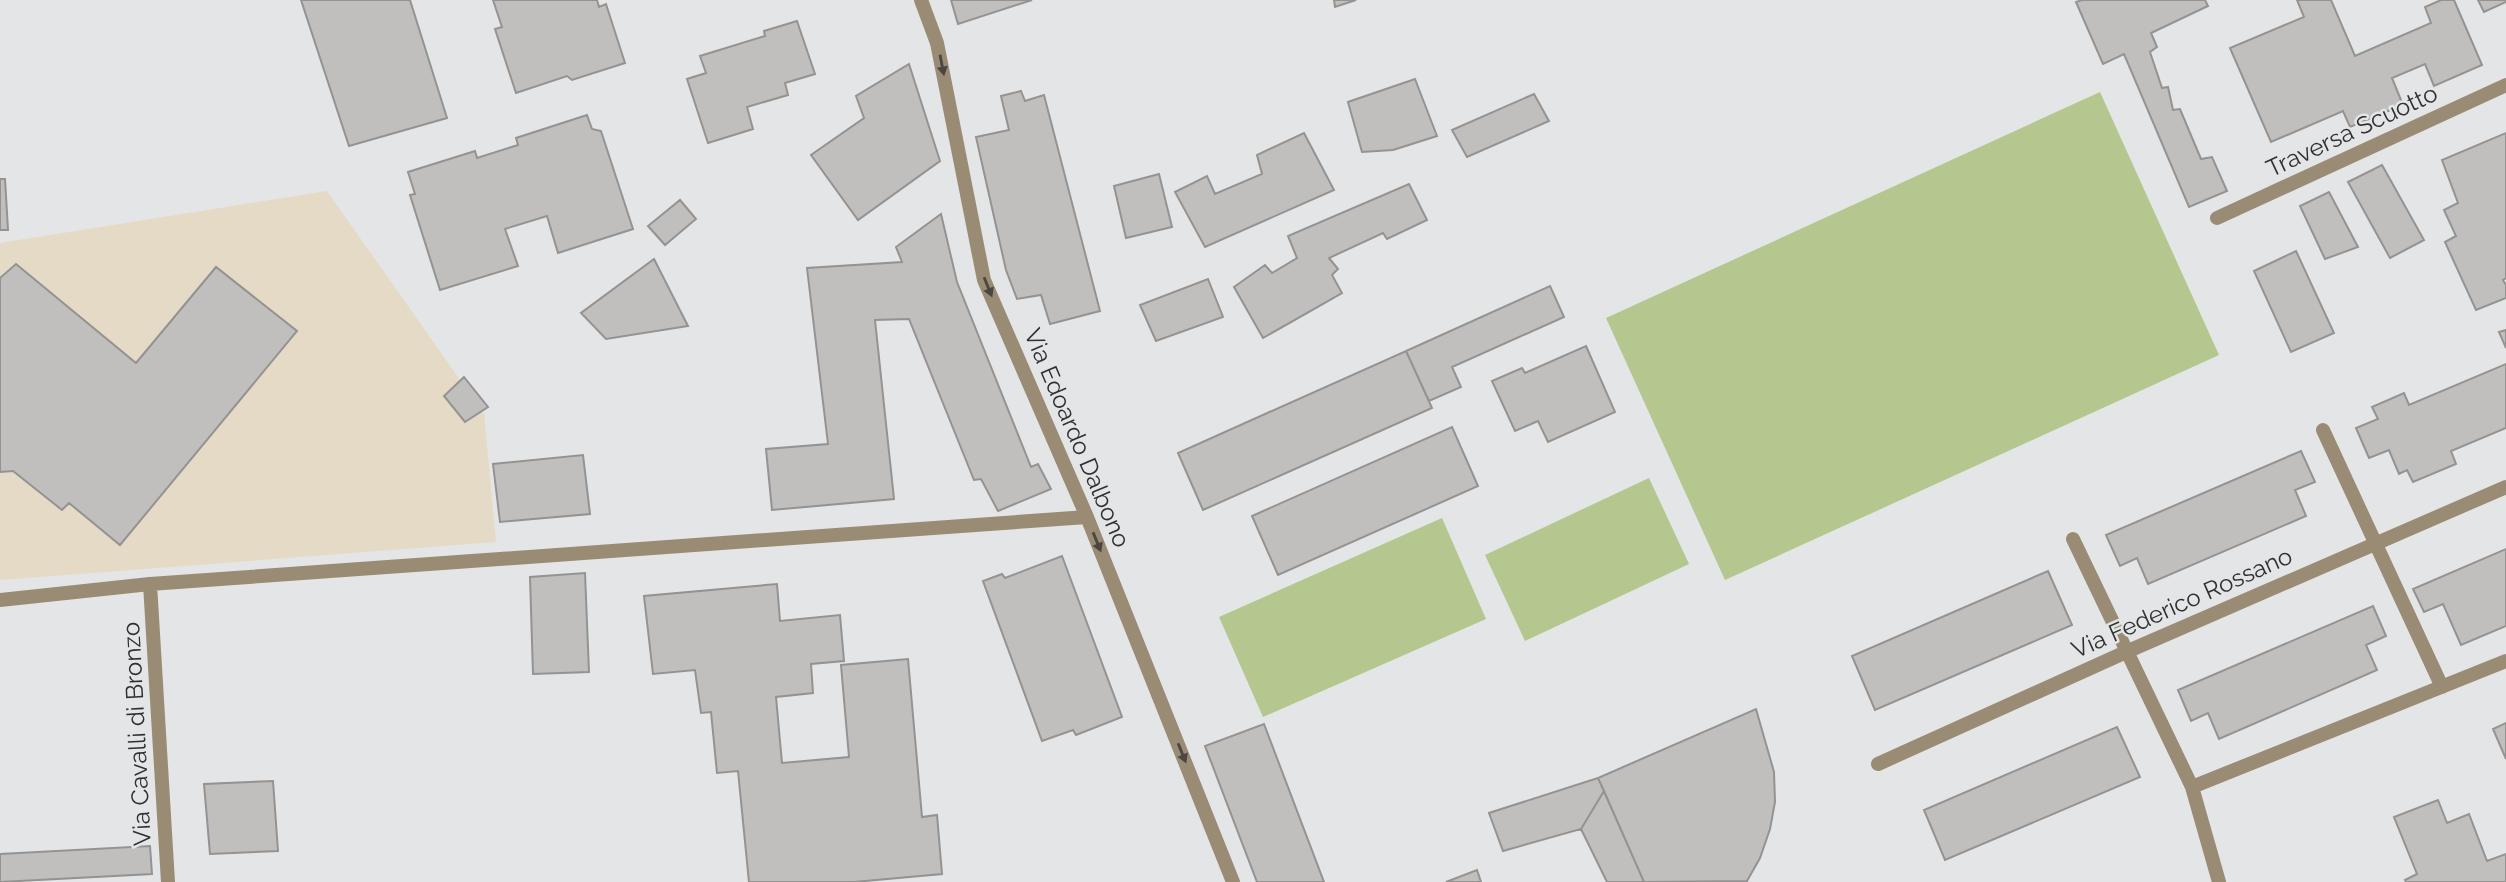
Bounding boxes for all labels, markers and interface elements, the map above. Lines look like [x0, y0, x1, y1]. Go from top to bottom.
one-way arrow [936, 54, 947, 76]
street label: Traversa Scuotto [2262, 78, 2442, 183]
one-way arrow [983, 277, 994, 298]
street label: Via Edoardo Dalbono [1018, 324, 1137, 552]
one-way arrow [1091, 531, 1102, 552]
street label: Via Federico Rossano [2067, 541, 2297, 664]
street label: Via Cavalli di Bronzo [116, 621, 157, 847]
one-way arrow [1176, 742, 1187, 763]

